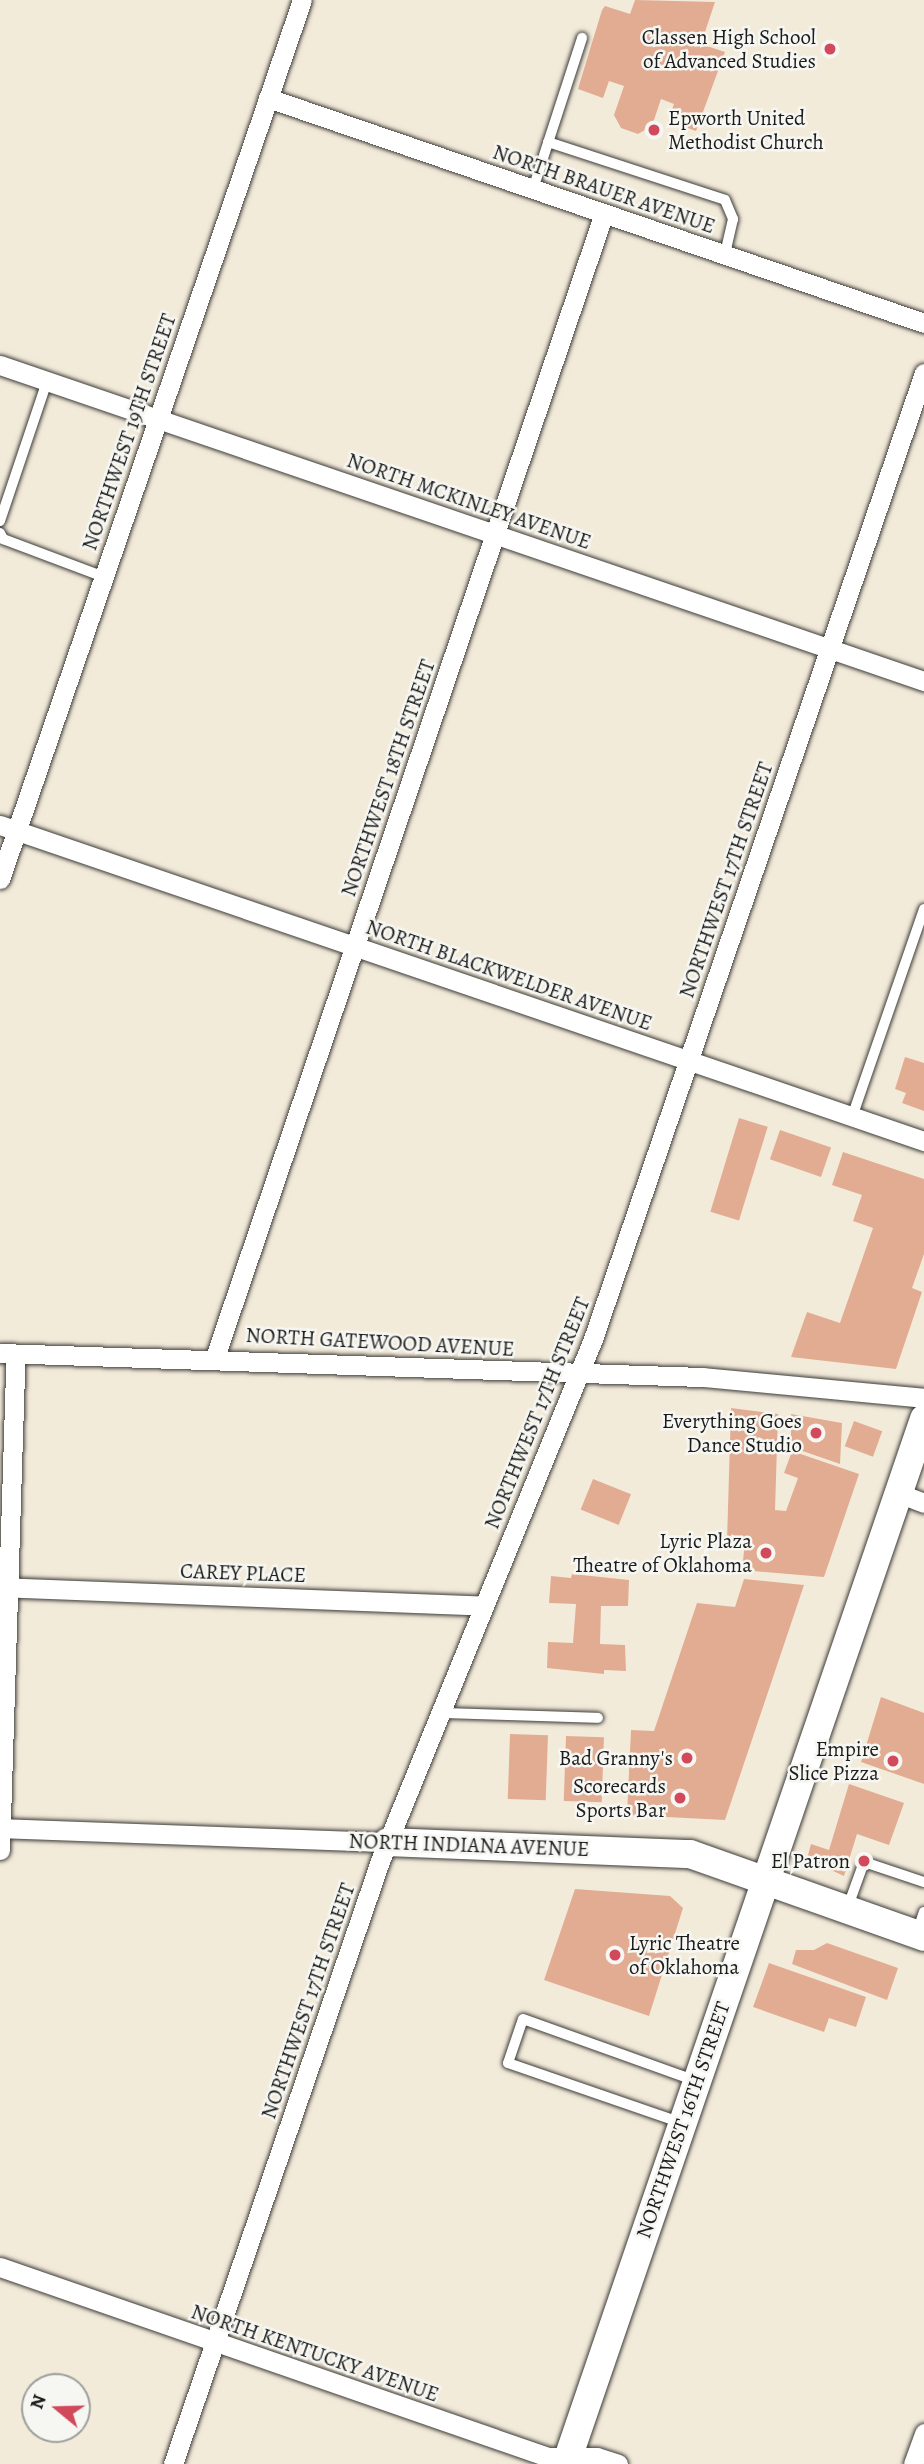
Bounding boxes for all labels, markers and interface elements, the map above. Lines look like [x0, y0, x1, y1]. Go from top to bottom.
place label: Classen High School of Advanced Studies [642, 24, 816, 74]
marker: Classen High School of Advanced Studies [822, 41, 838, 57]
place label: Epworth United Methodist Church [668, 105, 824, 155]
marker: Epworth United Methodist Church [646, 122, 662, 138]
street label: NORTH BRAUER AVENUE [490, 139, 718, 239]
street label: NORTHWEST 19TH STREET [77, 310, 181, 554]
street label: NORTH MCKINLEY AVENUE [344, 447, 594, 555]
street label: NORTHWEST 18TH STREET [336, 656, 440, 900]
street label: NORTHWEST 17TH STREET [674, 759, 778, 1001]
street label: NORTH BLACKWELDER AVENUE [363, 914, 655, 1036]
street label: NORTHWEST 17TH STREET [479, 1293, 595, 1533]
street label: NORTH GATEWOOD AVENUE [245, 1322, 515, 1362]
place label: Everything Goes Dance Studio [662, 1408, 802, 1458]
marker: Everything Goes Dance Studio [808, 1425, 824, 1441]
place label: Lyric Plaza Theatre of Oklahoma [573, 1528, 752, 1578]
marker: Lyric Plaza Theatre of Oklahoma [758, 1545, 774, 1561]
street label: CAREY PLACE [180, 1558, 306, 1588]
place label: Empire Slice Pizza [788, 1736, 879, 1786]
place label: Bad Granny's [559, 1745, 673, 1771]
marker: Bad Granny's [679, 1750, 695, 1766]
marker: Empire Slice Pizza [885, 1753, 901, 1769]
place label: Scorecards Sports Bar [573, 1773, 666, 1823]
marker: Scorecards Sports Bar [672, 1790, 688, 1806]
street label: NORTH INDIANA AVENUE [348, 1828, 590, 1862]
place label: El Patron [771, 1848, 850, 1874]
marker: El Patron [856, 1853, 872, 1869]
street label: NORTHWEST 17TH STREET [256, 1880, 360, 2122]
place label: Lyric Theatre of Oklahoma [629, 1930, 740, 1980]
marker: Lyric Theatre of Oklahoma [607, 1947, 623, 1963]
street label: NORTHWEST 16TH STREET [631, 1998, 735, 2242]
street label: NORTH KENTUCKY AVENUE [188, 2299, 442, 2407]
north arrow [21, 2373, 91, 2443]
text: N [23, 2391, 53, 2413]

